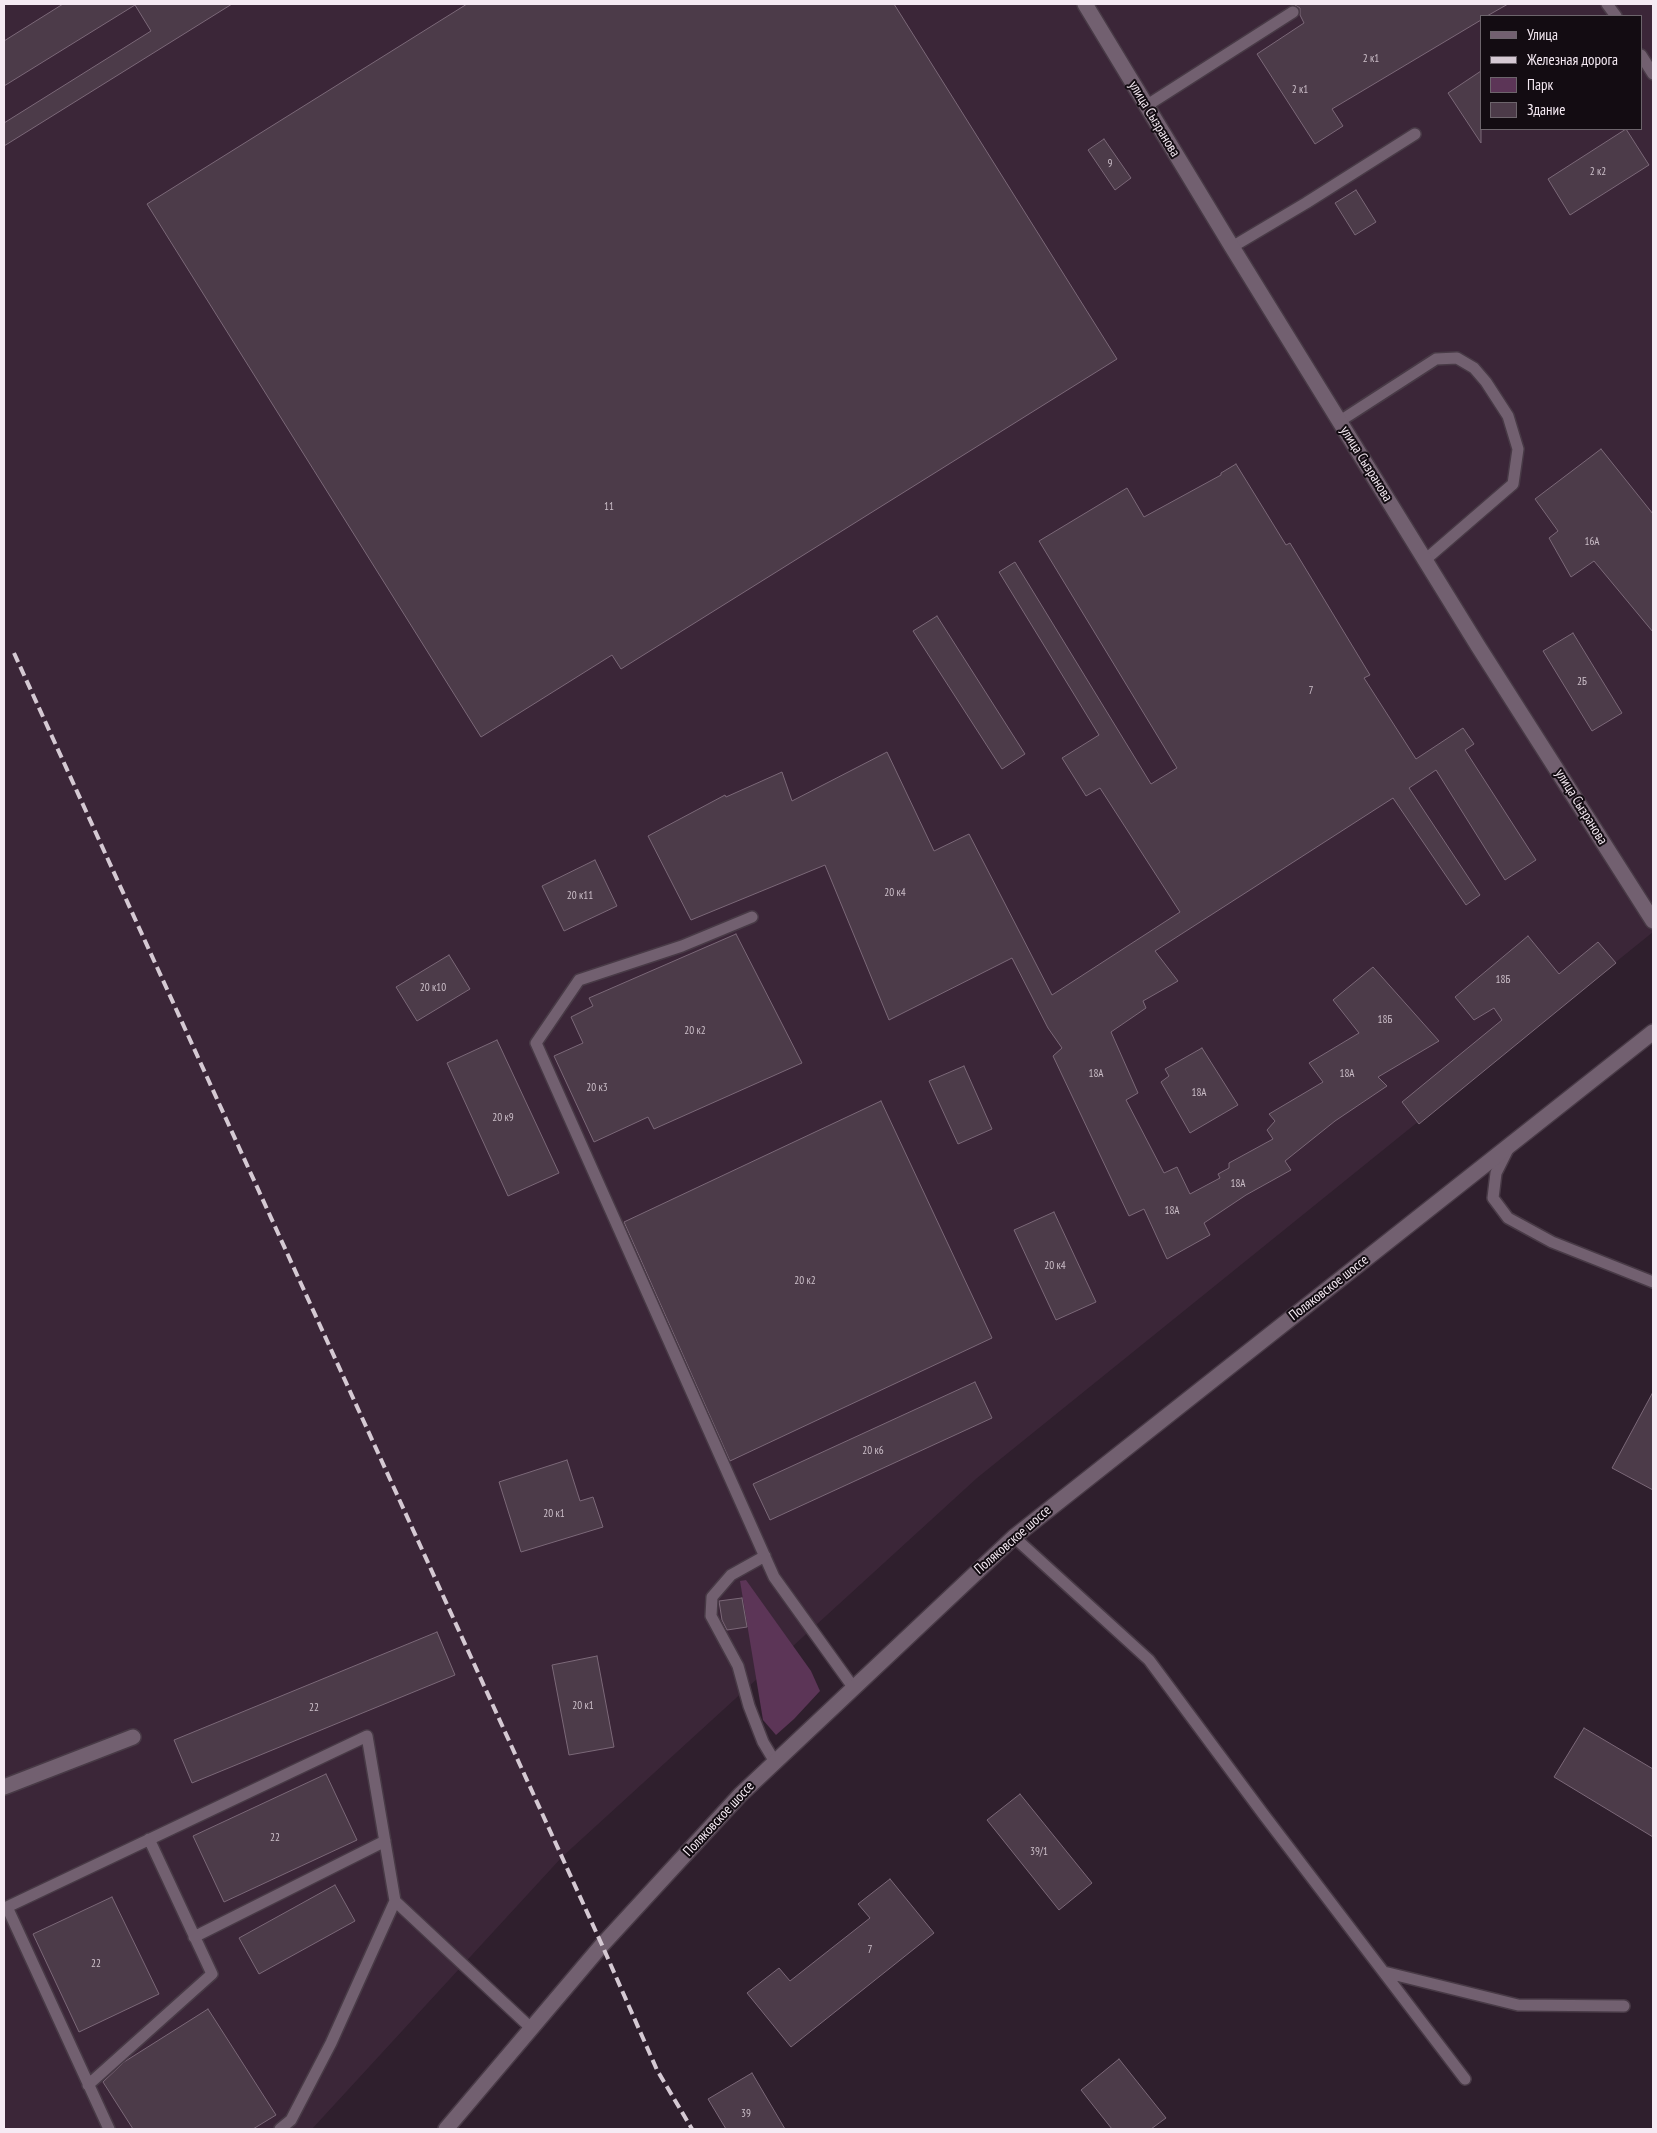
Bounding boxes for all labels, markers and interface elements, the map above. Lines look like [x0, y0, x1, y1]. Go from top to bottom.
legend [1480, 15, 1642, 130]
text: Улица [1527, 25, 1558, 44]
text: Железная дорога [1527, 50, 1618, 69]
house number: 2 к1 [1363, 52, 1379, 66]
text: Парк [1527, 75, 1553, 94]
street label: улица Сызранова [1125, 78, 1183, 160]
house number: 2 к1 [1292, 83, 1308, 97]
text: Здание [1527, 100, 1565, 119]
house number: 9 [1108, 157, 1112, 171]
house number: 2 к2 [1590, 165, 1606, 179]
street label: улица Сызранова [1336, 423, 1396, 505]
house number: 11 [604, 500, 614, 514]
house number: 16А [1584, 535, 1600, 549]
house number: 2Б [1577, 675, 1587, 689]
house number: 7 [1309, 684, 1313, 698]
street label: улица Сызранова [1551, 766, 1611, 848]
house number: 20 к4 [884, 886, 906, 900]
house number: 20 к11 [567, 889, 593, 903]
house number: 18Б [1496, 973, 1510, 987]
house number: 20 к10 [420, 981, 446, 995]
house number: 18Б [1378, 1013, 1392, 1027]
house number: 20 к2 [684, 1024, 706, 1038]
house number: 18А [1088, 1067, 1104, 1081]
house number: 18А [1339, 1067, 1355, 1081]
house number: 20 к3 [586, 1081, 608, 1095]
house number: 18А [1191, 1086, 1207, 1100]
house number: 20 к9 [492, 1111, 514, 1125]
house number: 18А [1230, 1177, 1246, 1191]
house number: 18А [1164, 1204, 1180, 1218]
street label: Поляковское шоссе [1286, 1252, 1372, 1324]
house number: 20 к4 [1044, 1259, 1066, 1273]
house number: 20 к2 [794, 1274, 816, 1288]
house number: 20 к6 [862, 1444, 884, 1458]
street label: Поляковское шоссе [971, 1502, 1055, 1578]
house number: 20 к1 [543, 1507, 565, 1521]
house number: 20 к1 [572, 1699, 594, 1713]
house number: 22 [309, 1701, 319, 1715]
street label: Поляковское шоссе [680, 1778, 758, 1860]
house number: 22 [270, 1831, 280, 1845]
house number: 39/1 [1030, 1845, 1048, 1859]
house number: 7 [868, 1943, 872, 1957]
house number: 22 [91, 1957, 101, 1971]
house number: 39 [741, 2107, 751, 2121]

